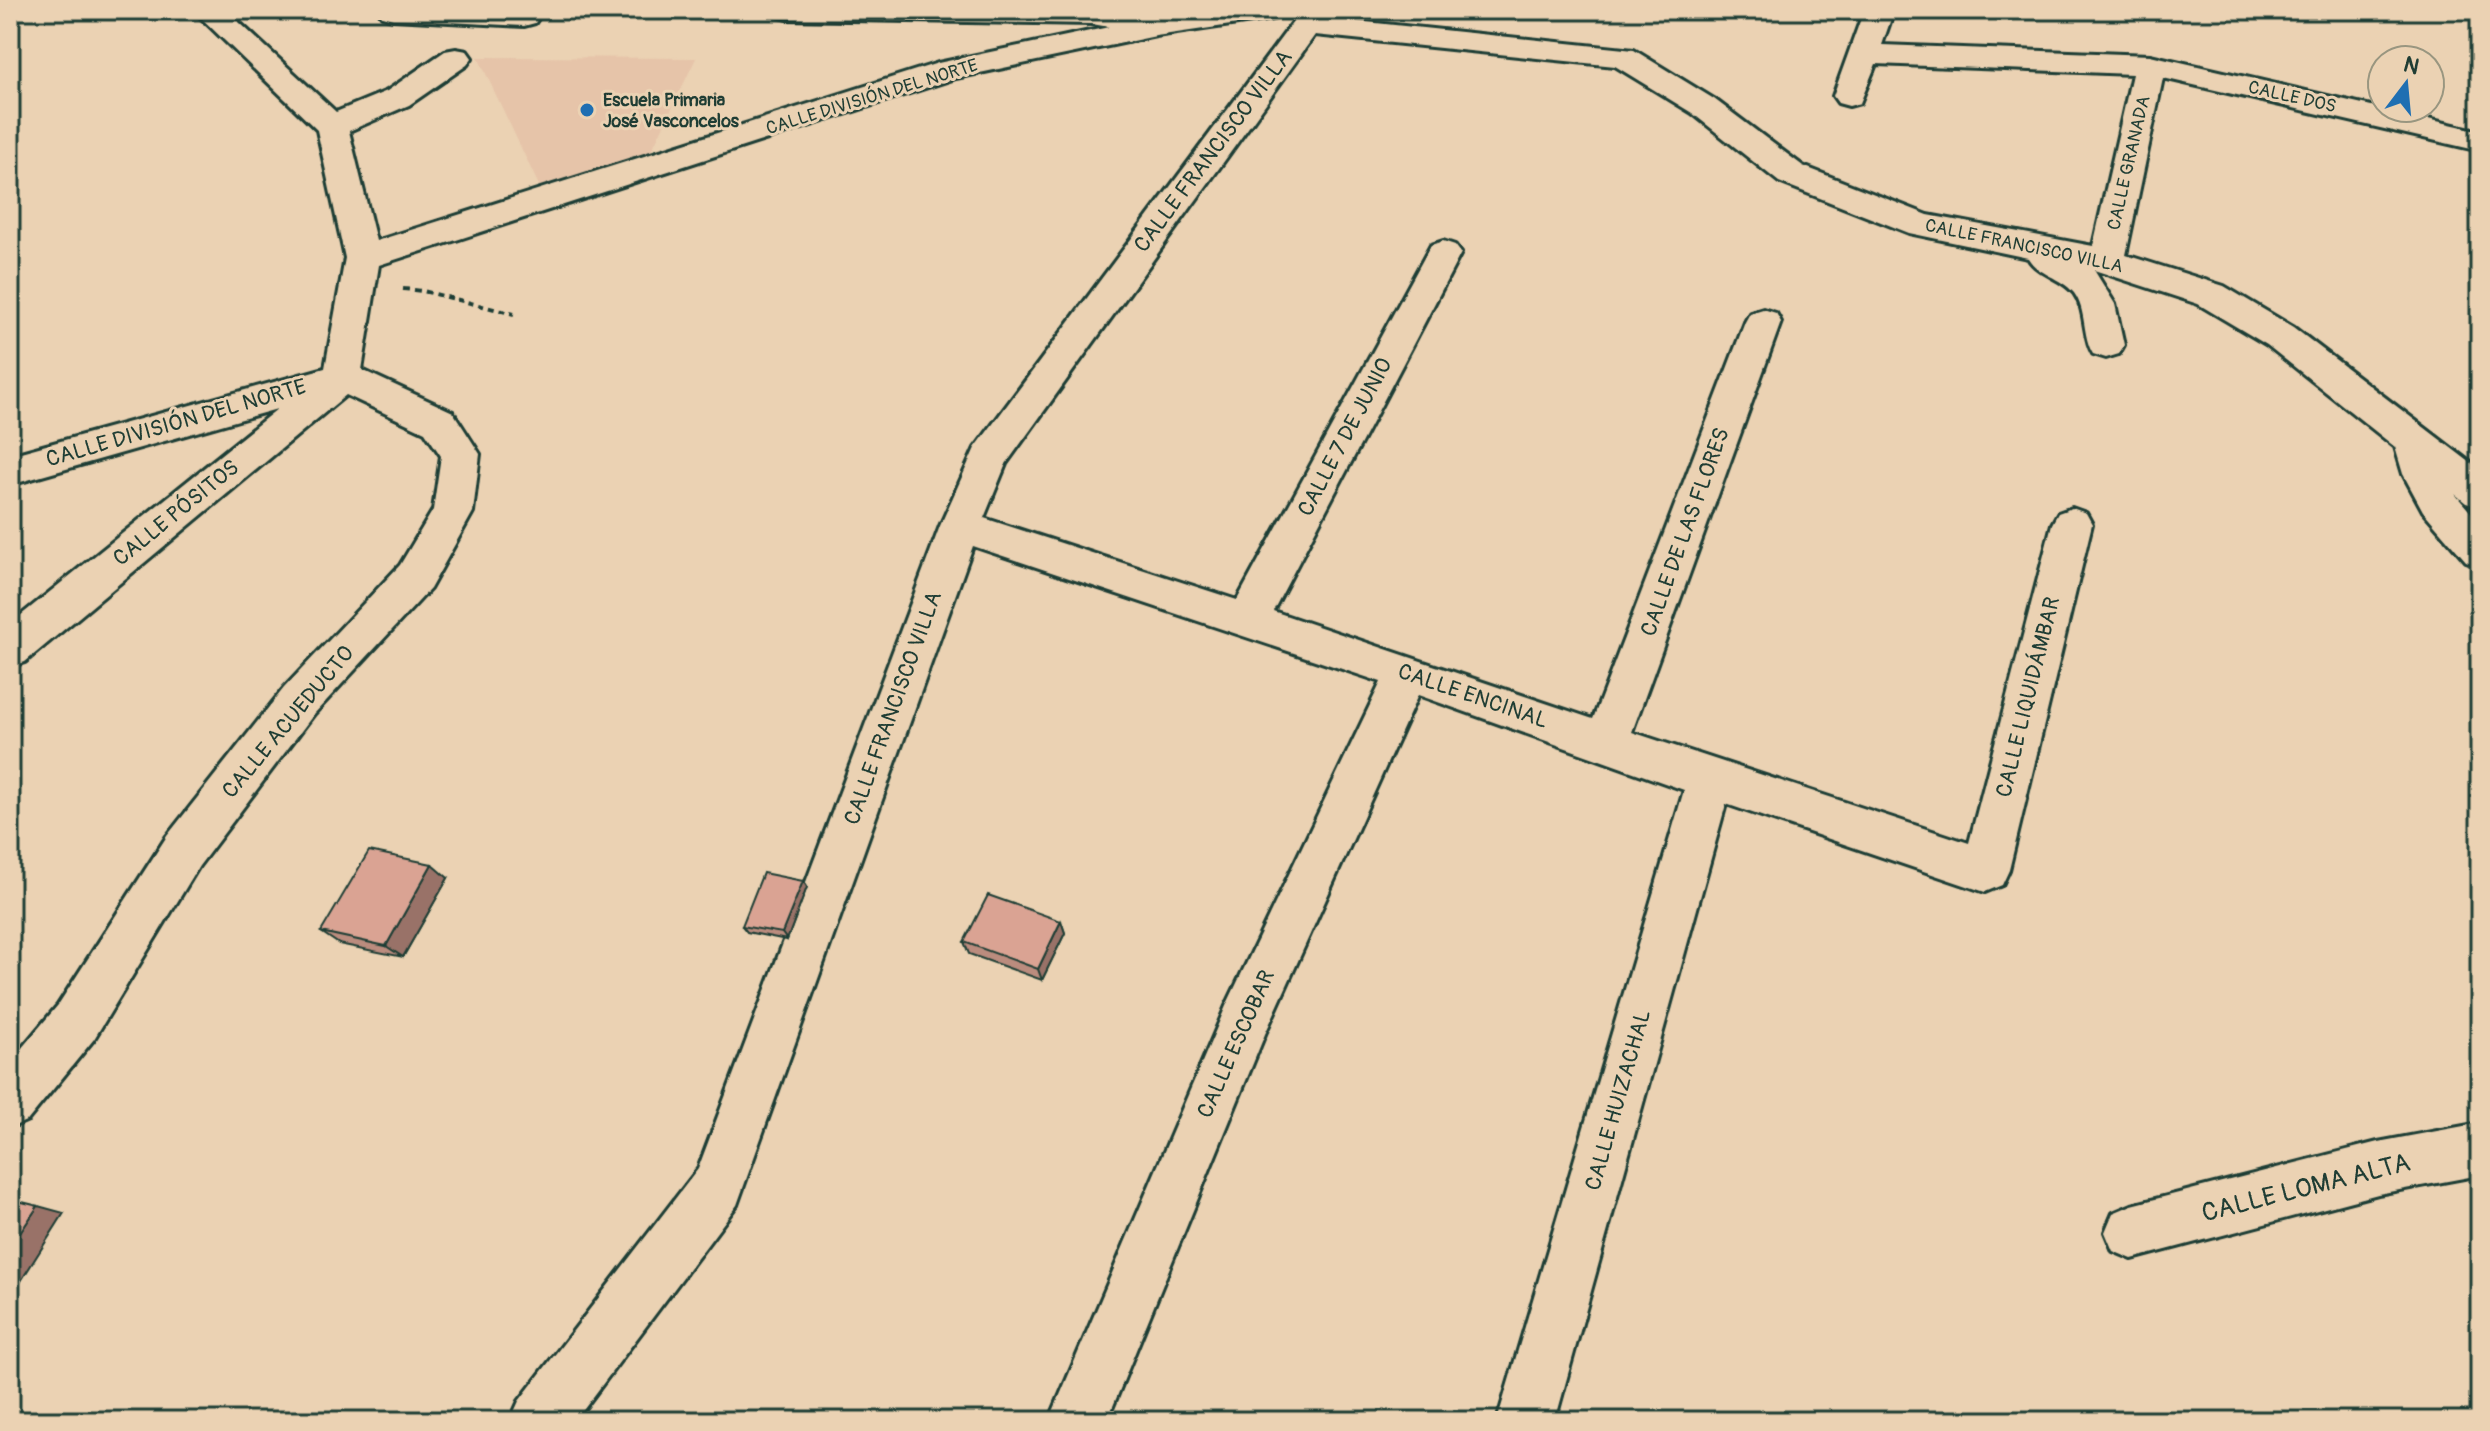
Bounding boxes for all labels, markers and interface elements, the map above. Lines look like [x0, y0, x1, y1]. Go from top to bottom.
street label: CALLE FRANCISCO VILLA [1128, 44, 1298, 258]
north arrow [2366, 44, 2446, 124]
text: N [2400, 50, 2422, 81]
street label: CALLE DIVISIÓN DEL NORTE [763, 53, 981, 140]
street label: CALLE DOS [2246, 76, 2338, 118]
place label: Escuela Primaria José Vasconcelos [603, 89, 740, 133]
street label: CALLE GRANADA [2102, 93, 2156, 232]
marker: Escuela Primaria José Vasconcelos [578, 101, 596, 119]
street label: CALLE FRANCISCO VILLA [1923, 214, 2125, 278]
street label: CALLE 7 DE JUNIO [1291, 353, 1399, 521]
street label: CALLE DIVISIÓN DEL NORTE [43, 372, 309, 474]
street label: CALLE DE LAS FLORES [1634, 424, 1736, 640]
street label: CALLE PÓSITOS [107, 454, 245, 572]
street label: CALLE FRANCISCO VILLA [838, 587, 948, 829]
street label: CALLE LIQUIDÁMBAR [1990, 594, 2066, 800]
street label: CALLE ACUEDUCTO [216, 640, 360, 804]
street label: CALLE ENCINAL [1394, 657, 1552, 735]
street label: CALLE ESCOBAR [1191, 966, 1281, 1122]
street label: CALLE HUIZACHAL [1579, 1006, 1657, 1194]
street label: CALLE LOMA ALTA [2198, 1147, 2414, 1229]

